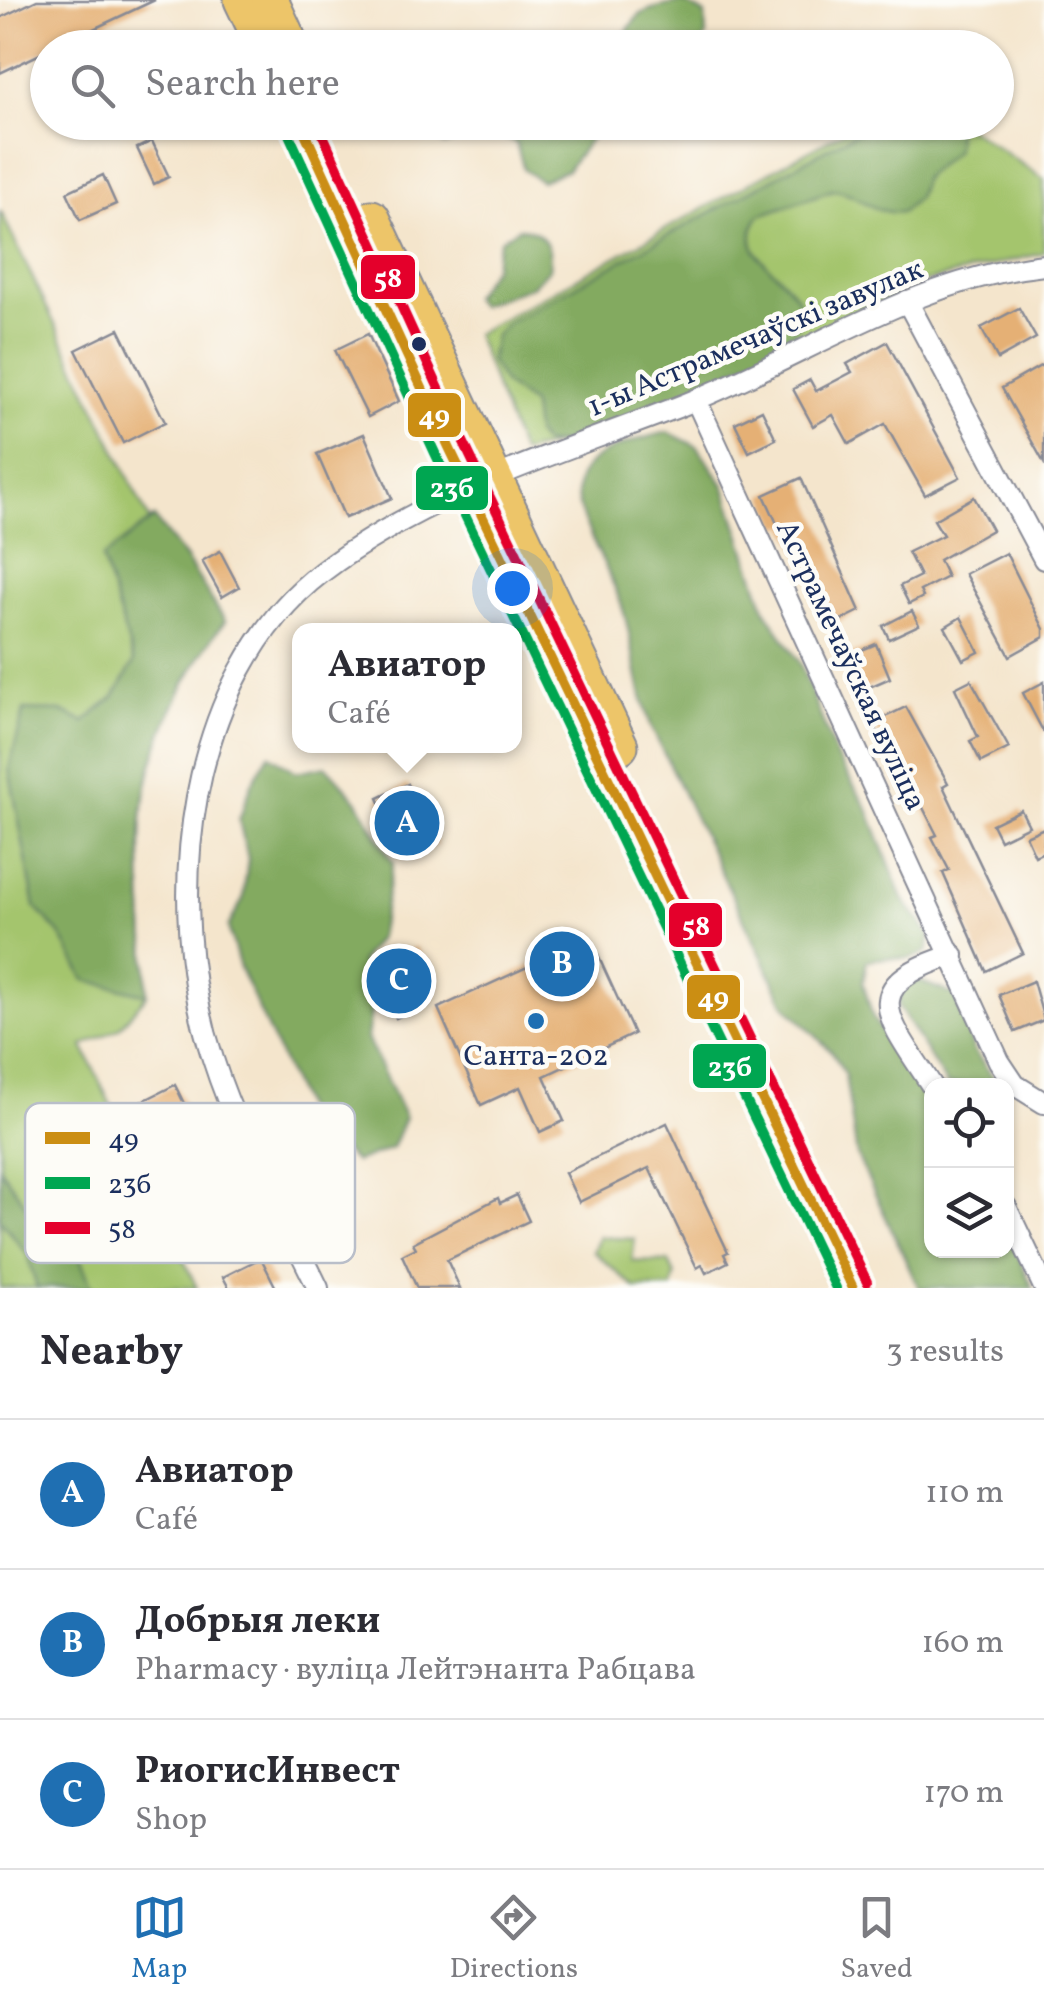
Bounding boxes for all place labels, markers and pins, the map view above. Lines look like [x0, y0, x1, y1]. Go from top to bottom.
unlabelled marker [409, 334, 429, 354]
pin: A [374, 786, 440, 860]
pin: B [530, 926, 594, 1002]
pin: C [366, 944, 432, 1018]
marker: Санта-202 [525, 1010, 547, 1032]
place label: Санта-202 [463, 1036, 609, 1078]

